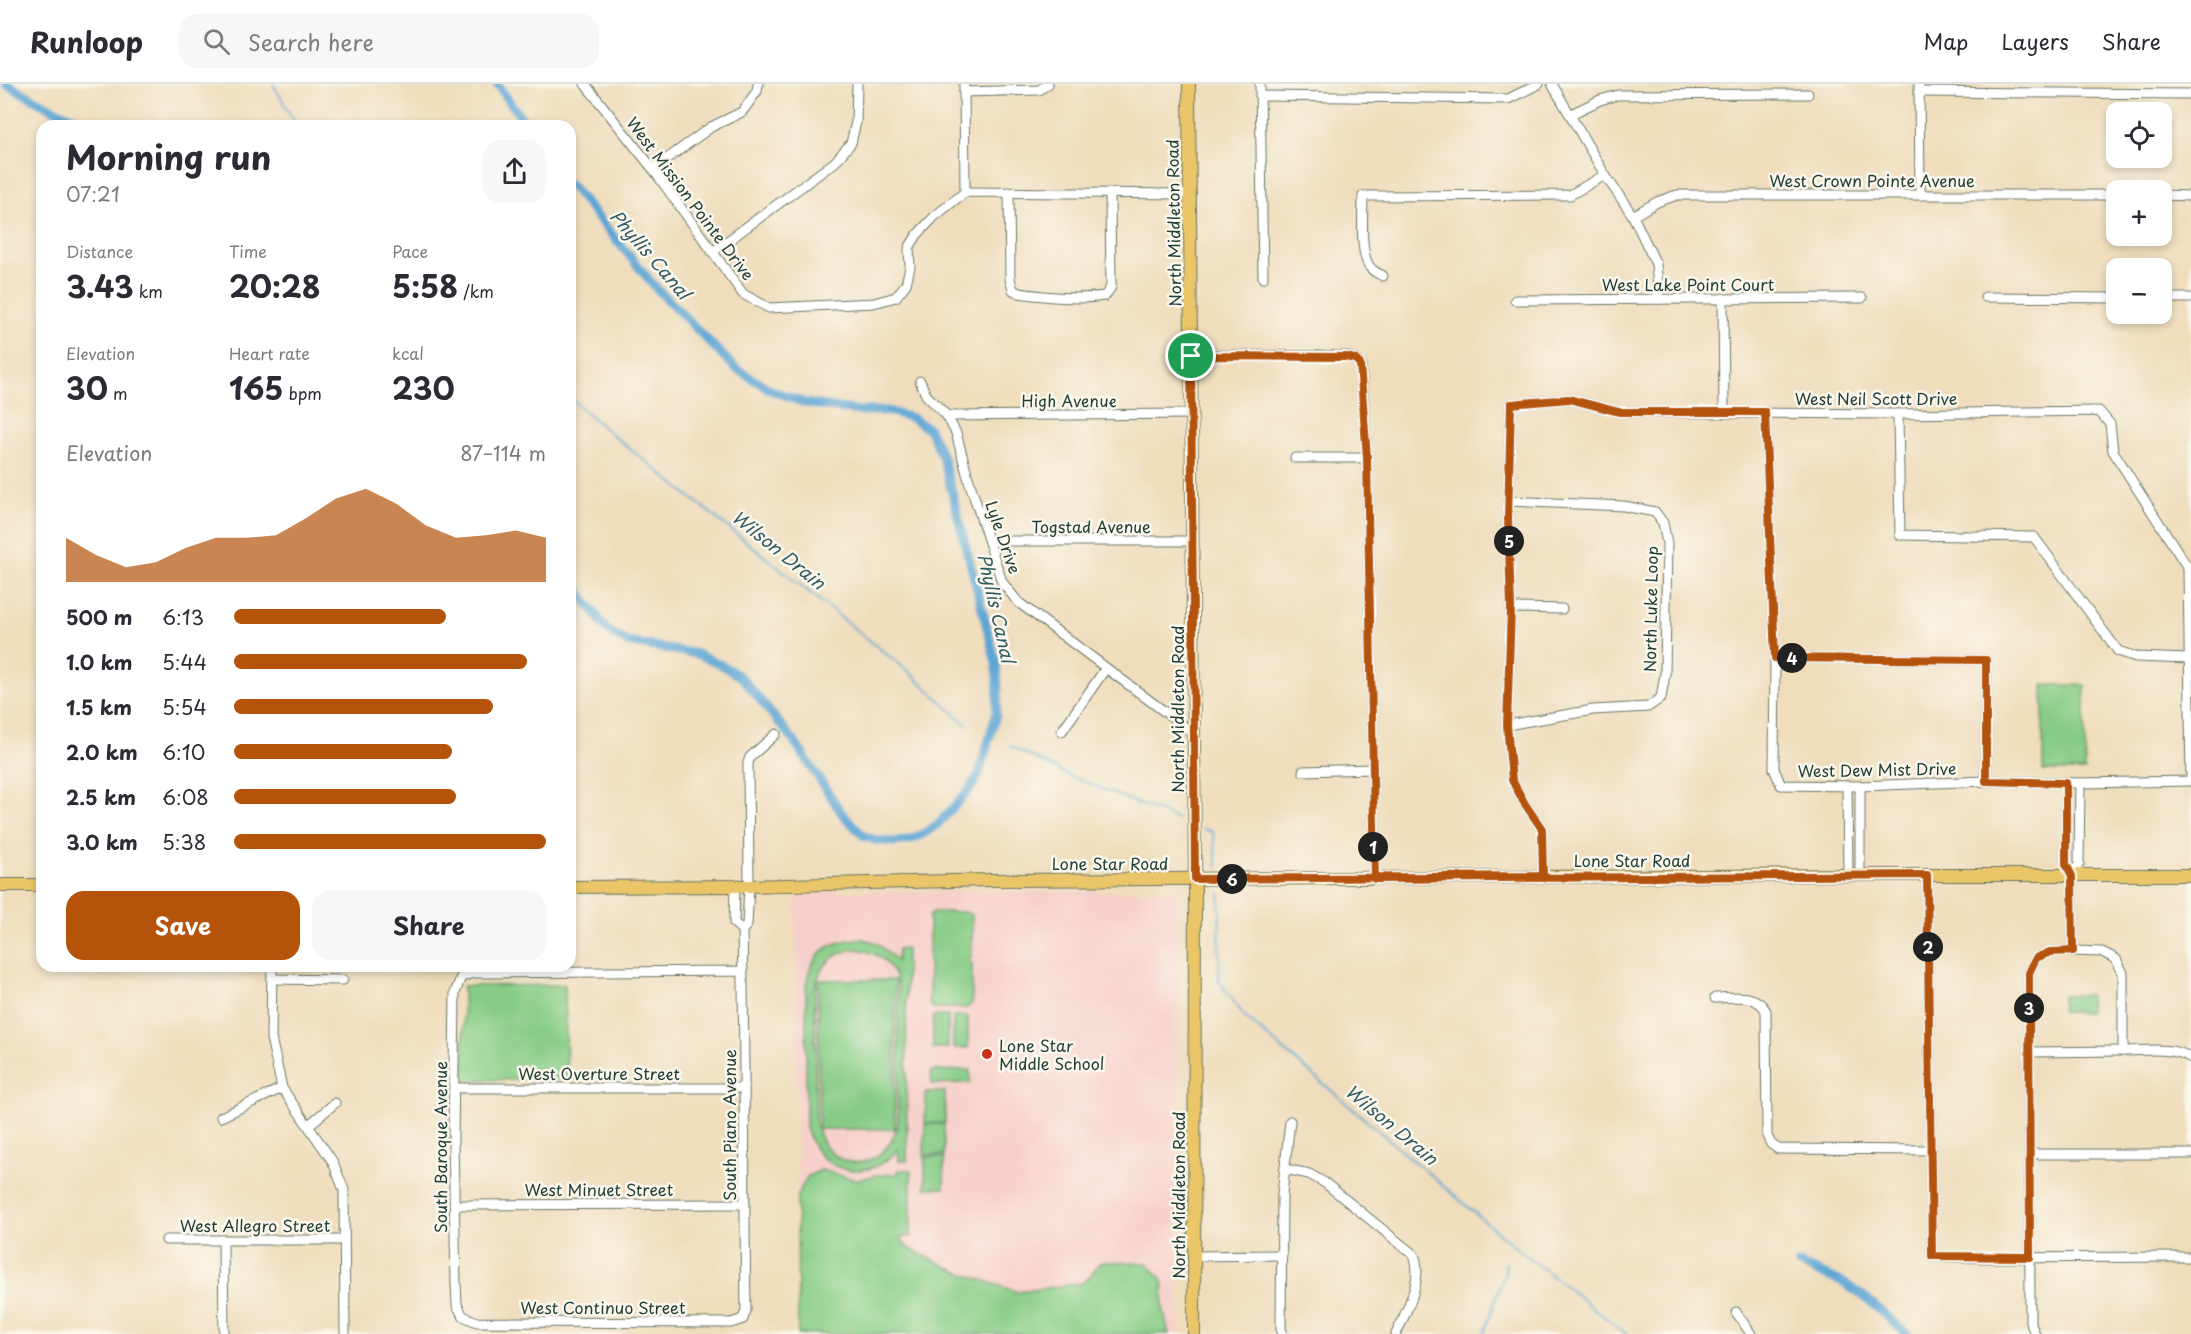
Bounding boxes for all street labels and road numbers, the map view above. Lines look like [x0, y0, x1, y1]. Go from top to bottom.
street label: West Mission Pointe Drive [621, 111, 761, 285]
street label: North Middleton Road [1160, 139, 1186, 307]
street label: West Crown Pointe Avenue [1769, 168, 1975, 192]
street label: West Lake Point Court [1602, 272, 1775, 296]
street label: West Neil Scott Drive [1795, 386, 1957, 410]
street label: High Avenue [1021, 388, 1117, 412]
street label: Lyle Drive [980, 497, 1028, 577]
street label: Togstad Avenue [1031, 514, 1151, 538]
street label: North Luke Loop [1637, 546, 1663, 672]
street label: North Middleton Road [1165, 625, 1189, 793]
street label: West Dew Mist Drive [1797, 756, 1957, 782]
street label: Lone Star Road [1574, 848, 1690, 872]
street label: Lone Star Road [1052, 851, 1168, 875]
street label: South Piano Avenue [717, 1049, 741, 1201]
street label: South Baroque Avenue [428, 1061, 452, 1233]
street label: West Overture Street [518, 1061, 680, 1085]
street label: North Middleton Road [1166, 1111, 1190, 1279]
street label: West Minuet Street [525, 1177, 674, 1201]
street label: West Allegro Street [180, 1213, 331, 1237]
street label: West Continuo Street [520, 1295, 686, 1319]

